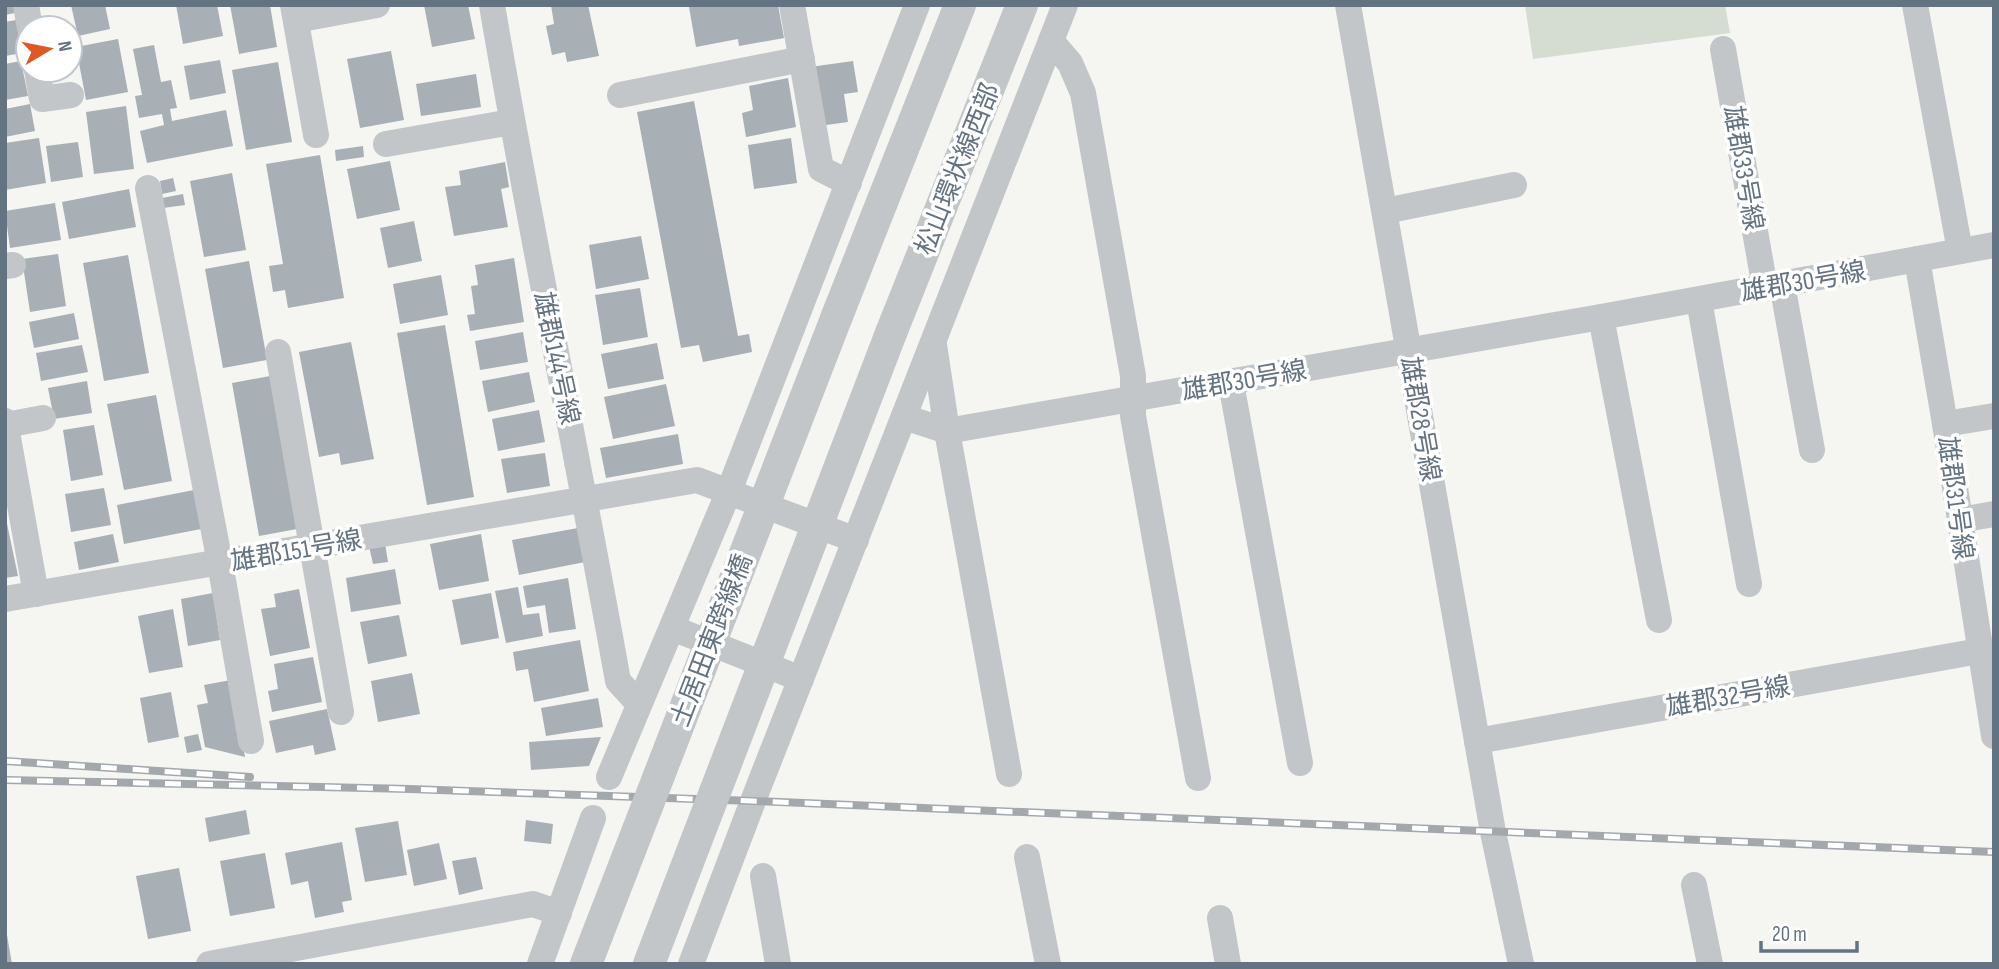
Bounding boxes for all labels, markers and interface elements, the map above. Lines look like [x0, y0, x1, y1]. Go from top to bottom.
north arrow [14, 14, 84, 84]
text: N [52, 39, 76, 53]
street label: 松山環状線西部 [910, 79, 1007, 260]
street label: 雄郡33号線 [1716, 104, 1769, 233]
street label: 雄郡30号線 [1738, 256, 1868, 309]
street label: 雄郡144号線 [526, 289, 585, 428]
street label: 雄郡28号線 [1393, 354, 1446, 484]
street label: 雄郡30号線 [1179, 355, 1309, 408]
street label: 雄郡31号線 [1931, 435, 1978, 562]
street label: 雄郡151号線 [228, 525, 364, 578]
street label: 土居田東跨線橋 [665, 550, 759, 731]
street label: 雄郡32号線 [1664, 671, 1793, 724]
scale bar [1761, 909, 1857, 953]
text: 20 m [1772, 922, 1807, 947]

